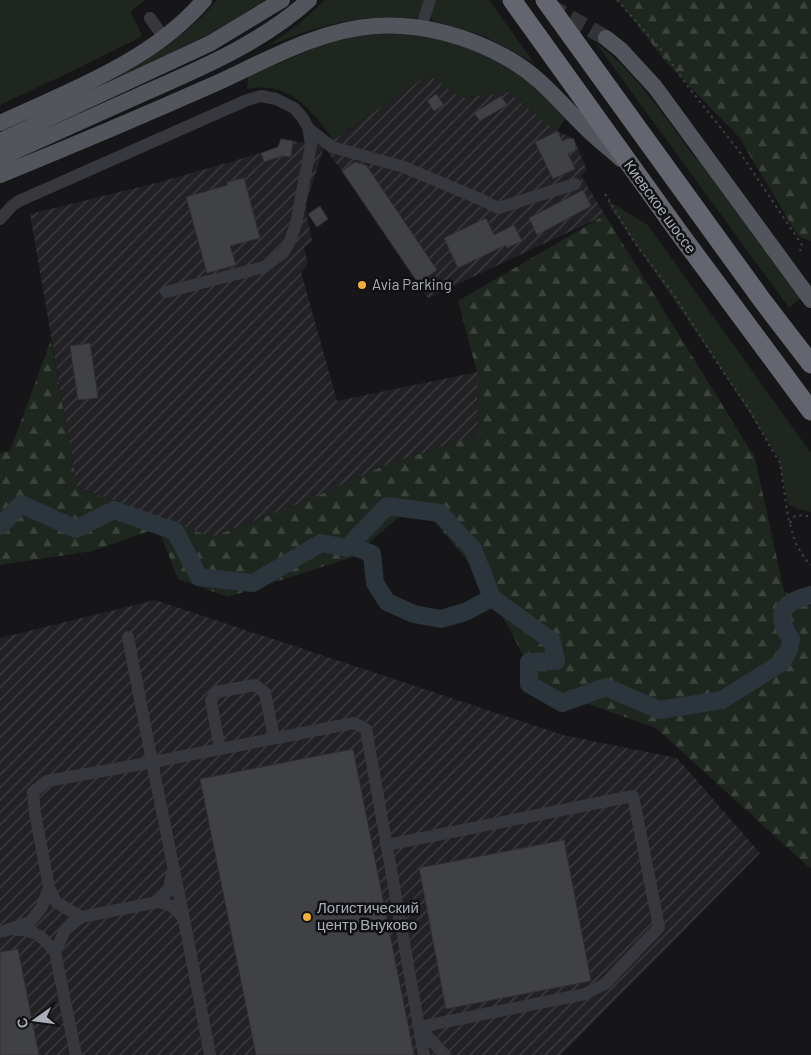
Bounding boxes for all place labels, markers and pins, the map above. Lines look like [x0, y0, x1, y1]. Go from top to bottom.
place label: Avia Parking [372, 275, 452, 293]
marker: Avia Parking [356, 279, 368, 291]
place label: Логистический центр Внуково [317, 898, 419, 933]
marker: Логистический центр Внуково [301, 911, 313, 923]

